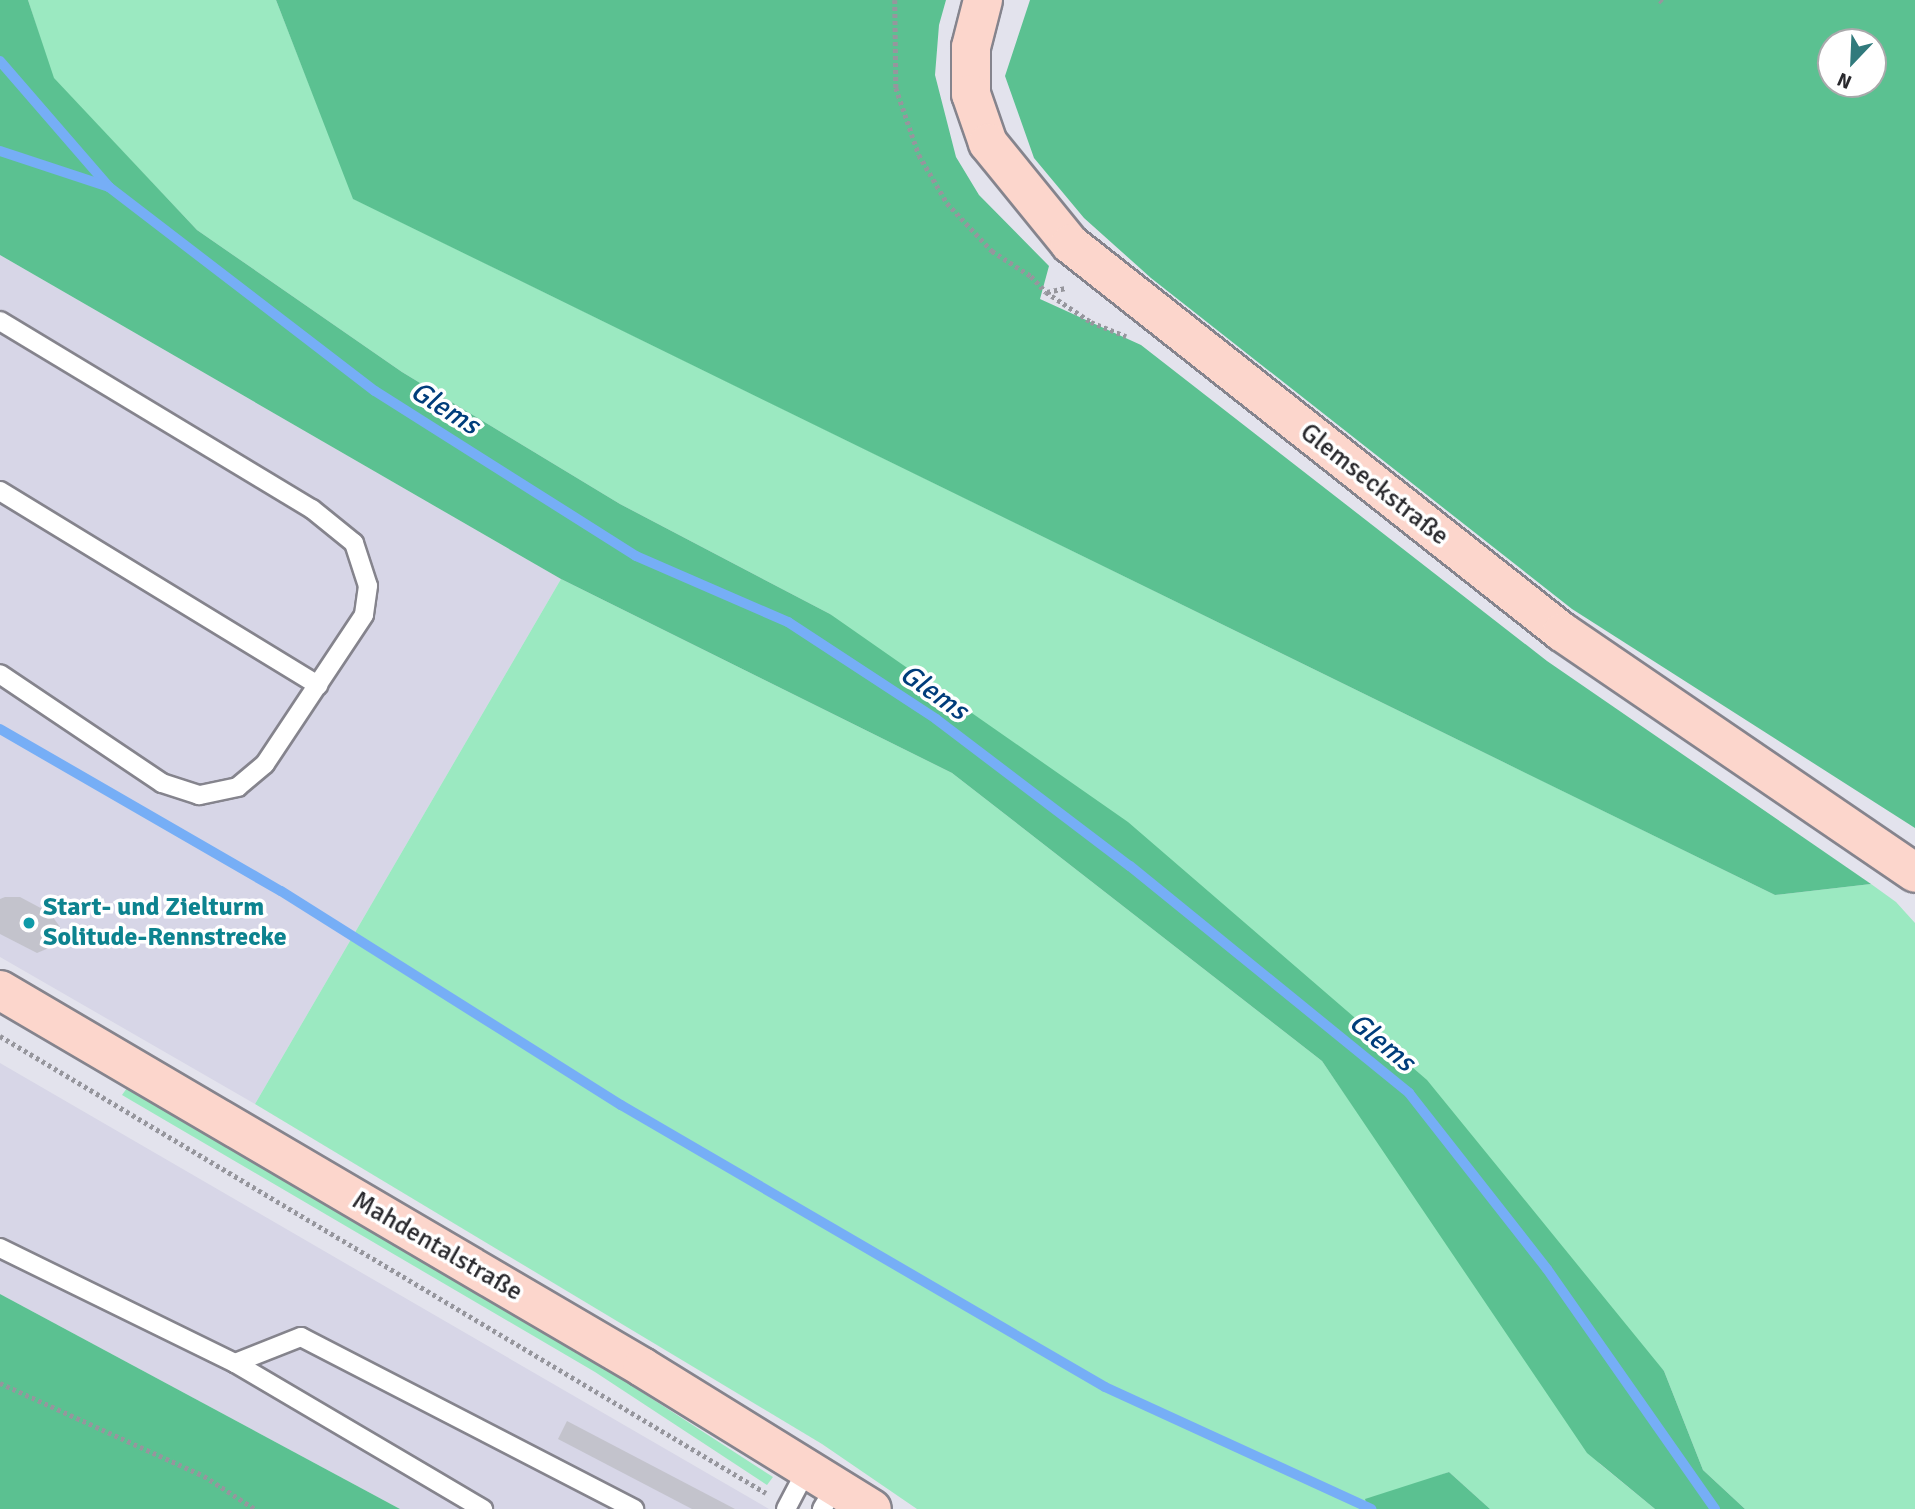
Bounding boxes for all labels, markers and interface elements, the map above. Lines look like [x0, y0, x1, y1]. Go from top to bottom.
north arrow [1817, 28, 1887, 98]
text: N [1834, 67, 1855, 94]
water label: Glems [404, 374, 486, 442]
street label: Glemseckstraße [1294, 417, 1454, 553]
water label: Glems [894, 657, 974, 727]
place label: Start- und Zielturm Solitude-Rennstrecke [43, 892, 287, 954]
marker: Start- und Zielturm Solitude-Rennstrecke [21, 915, 37, 931]
water label: Glems [1342, 1005, 1422, 1079]
street label: Mahdentalstraße [346, 1186, 528, 1308]

